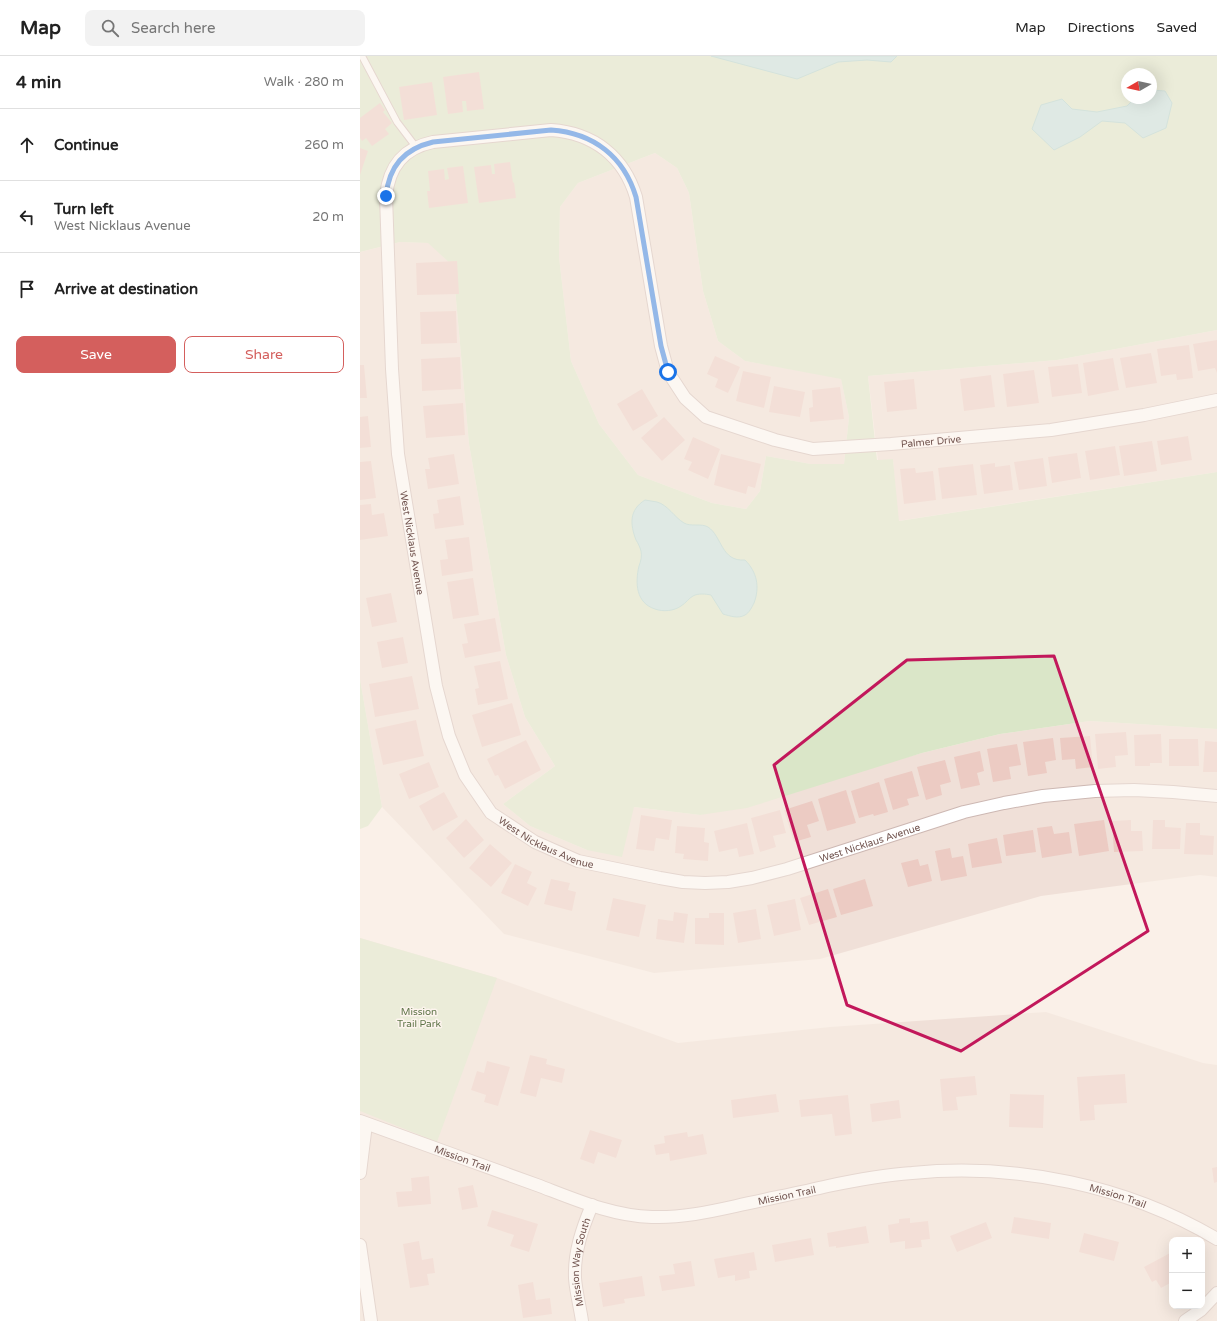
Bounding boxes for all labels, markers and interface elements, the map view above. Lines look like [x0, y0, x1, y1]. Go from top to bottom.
search box [85, 10, 365, 46]
text: Map [20, 17, 61, 39]
icon: search [99, 17, 121, 39]
text: Search here [131, 19, 215, 37]
text: Map [1015, 19, 1046, 36]
text: Directions [1068, 19, 1135, 36]
text: Saved [1157, 19, 1197, 36]
north arrow [1121, 68, 1157, 104]
text: 4 min [16, 72, 61, 93]
text: Walk · 280 m [264, 74, 344, 90]
icon: ahead [16, 134, 38, 156]
text: Continue [54, 136, 118, 154]
text: 260 m [304, 137, 344, 153]
route end [377, 187, 395, 205]
text: Turn left [54, 200, 114, 218]
icon: left [16, 206, 38, 228]
text: 20 m [312, 209, 344, 225]
text: West Nicklaus Avenue [54, 218, 191, 234]
icon: arrive [16, 278, 38, 300]
text: Arrive at destination [54, 280, 198, 298]
button: Save [16, 336, 176, 373]
button: Share [184, 336, 344, 373]
route start [659, 363, 677, 381]
street label: Palmer Drive [900, 433, 962, 451]
street label: West Nicklaus Avenue [397, 490, 426, 596]
street label: West Nicklaus Avenue [496, 815, 595, 871]
street label: West Nicklaus Avenue [818, 821, 922, 865]
park label: Mission Trail Park [397, 1006, 441, 1030]
street label: Mission Trail [432, 1143, 492, 1175]
street label: Mission Trail [1088, 1182, 1148, 1211]
street label: Mission Trail [757, 1184, 817, 1208]
street label: Mission Way South [570, 1216, 593, 1307]
map controls [1169, 1237, 1205, 1309]
button: + [1169, 1237, 1205, 1273]
button: − [1169, 1273, 1205, 1309]

